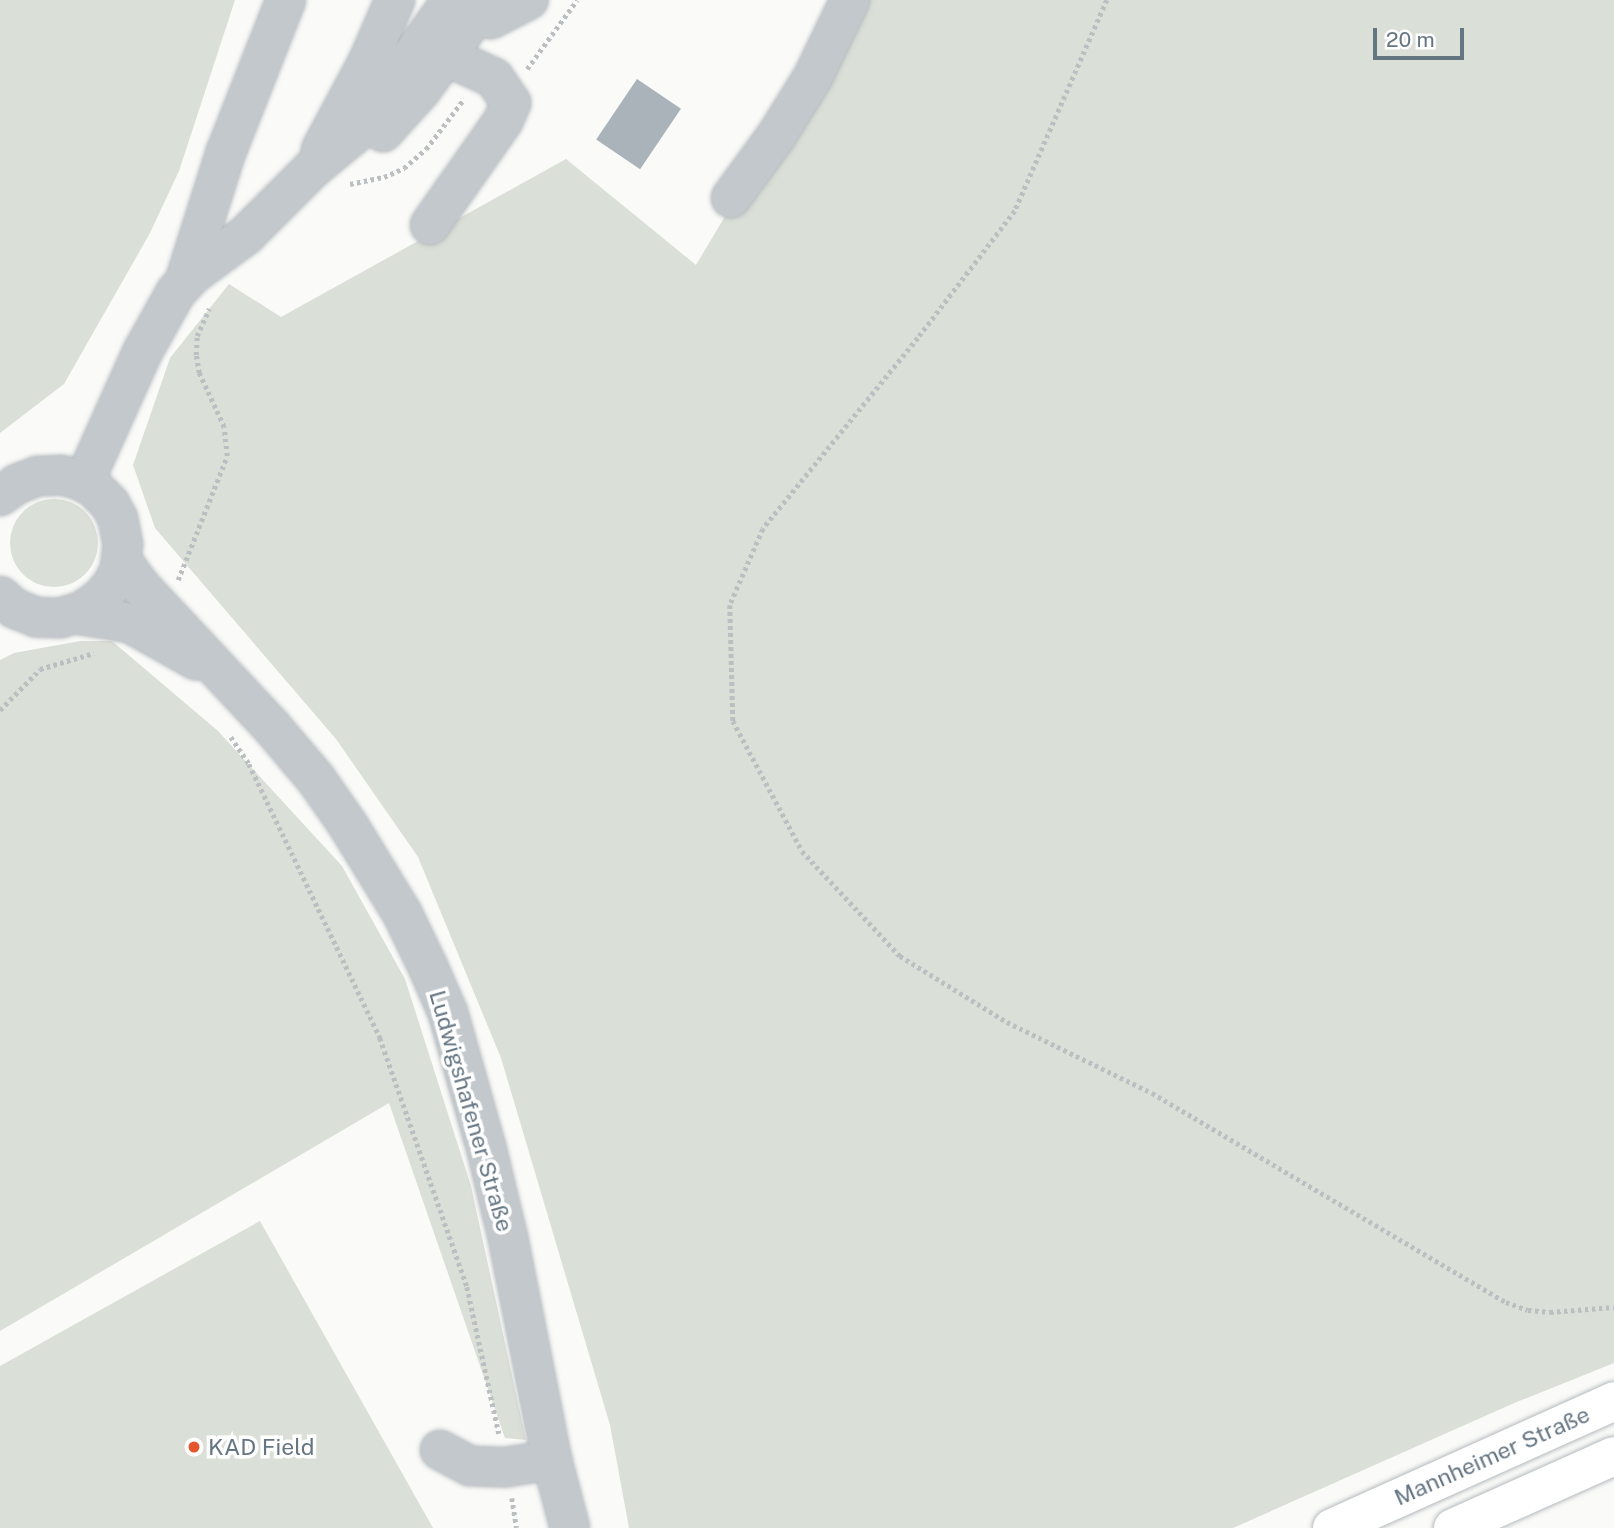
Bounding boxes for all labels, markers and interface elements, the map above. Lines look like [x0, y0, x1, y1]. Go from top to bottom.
scale bar [1376, 14, 1467, 58]
text: 20 m [1386, 27, 1435, 52]
street label: Ludwigshafener Straße [423, 987, 519, 1235]
street label: Mannheimer Straße [1390, 1400, 1594, 1512]
place label: KAD Field [208, 1433, 314, 1461]
marker: KAD Field [186, 1439, 202, 1455]

